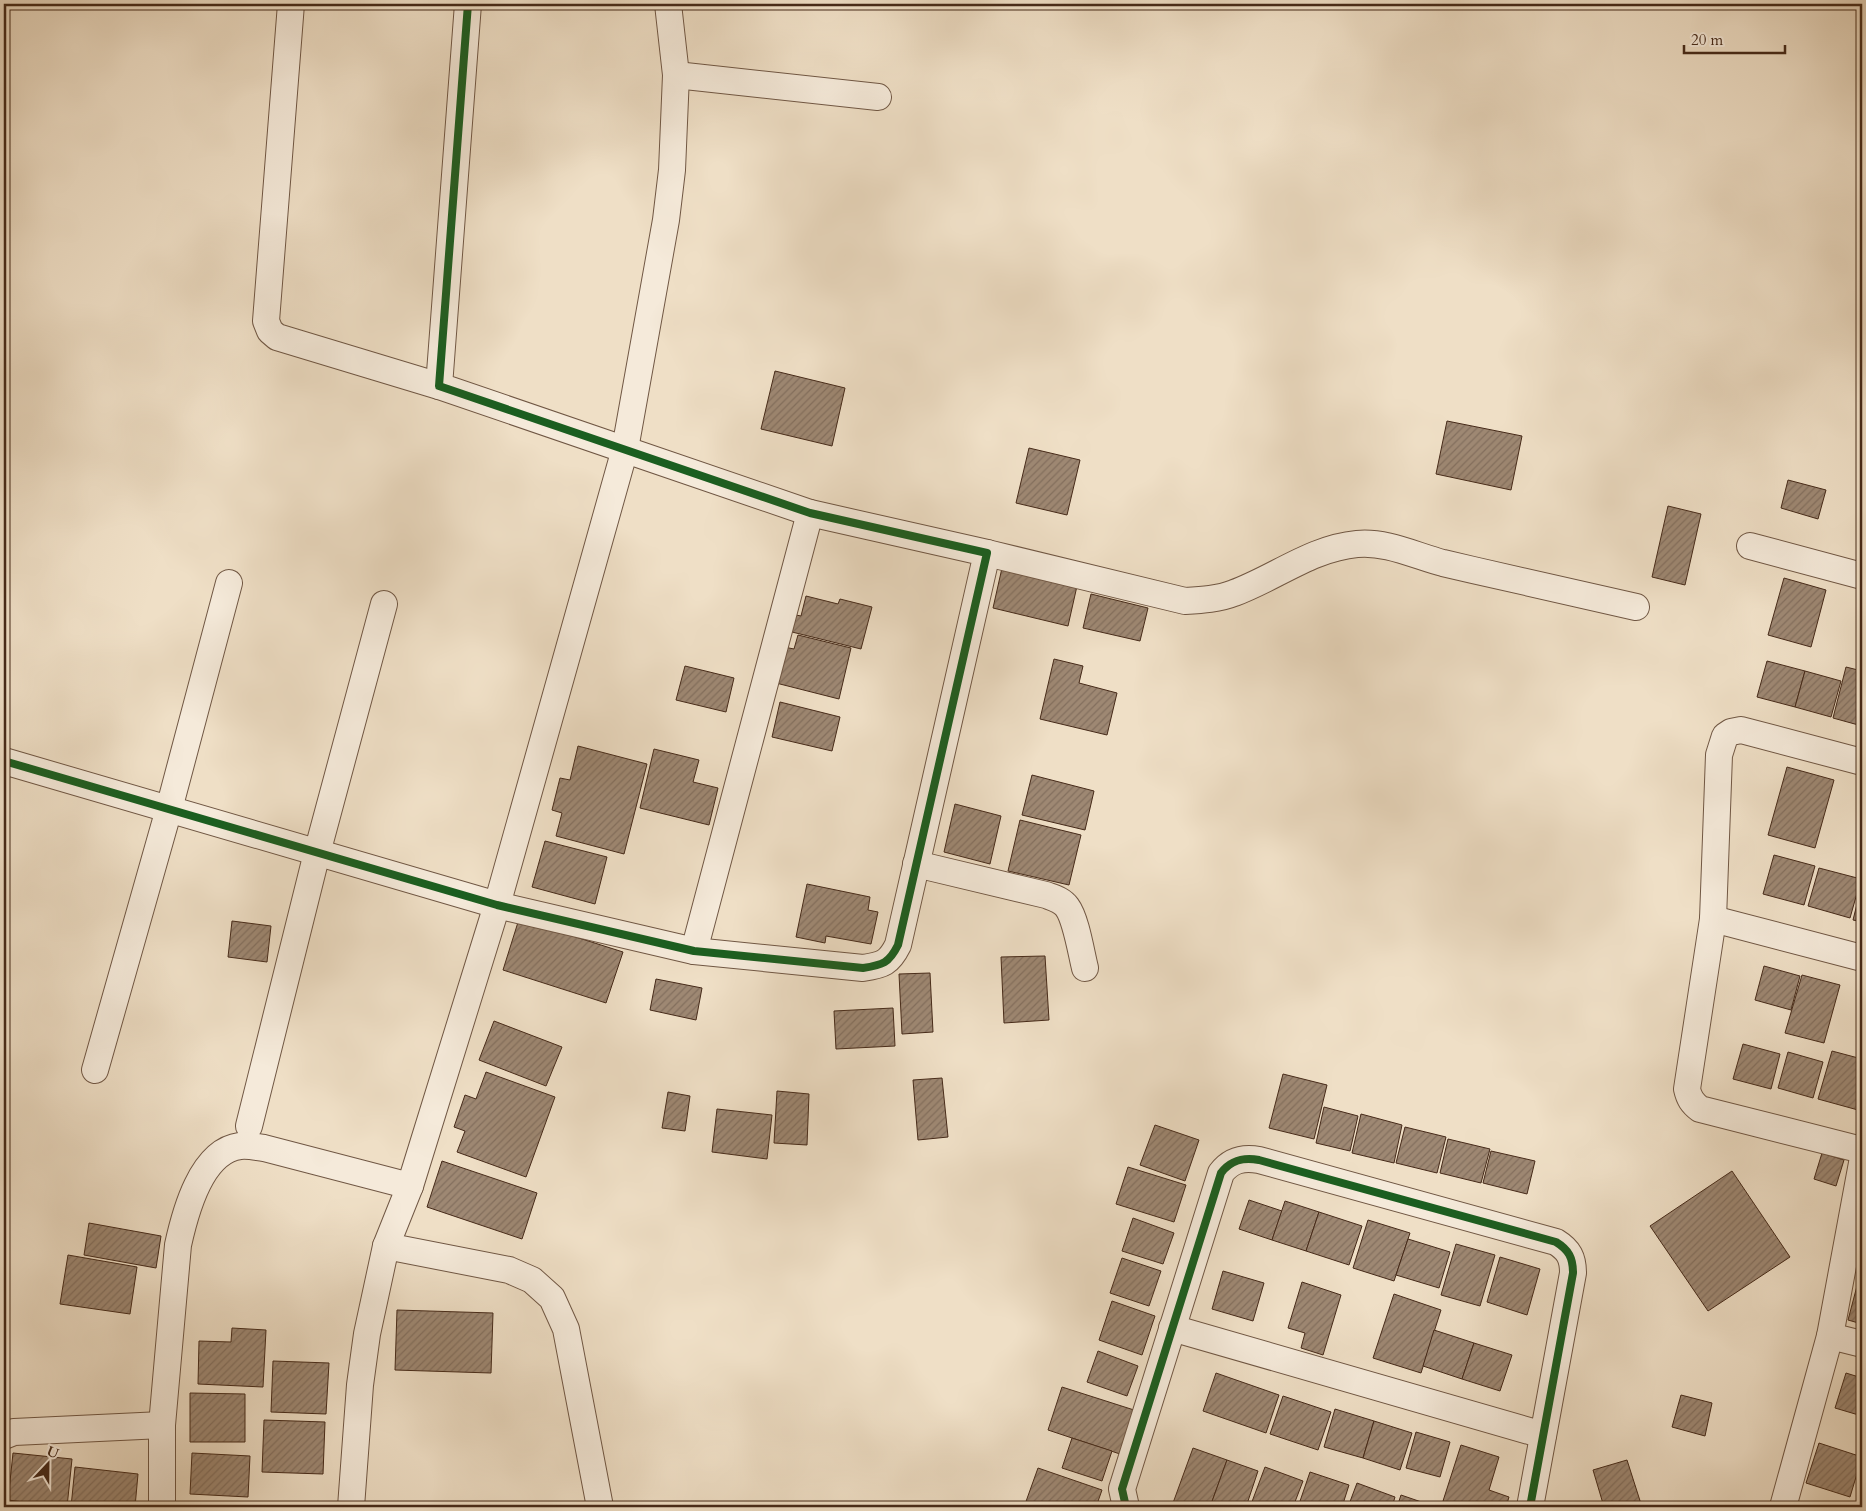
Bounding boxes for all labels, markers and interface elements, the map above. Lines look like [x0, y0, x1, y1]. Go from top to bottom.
scale bar [1684, 22, 1785, 54]
text: 20 m [1691, 30, 1723, 50]
north arrow [22, 1438, 72, 1488]
text: U [44, 1441, 62, 1464]

